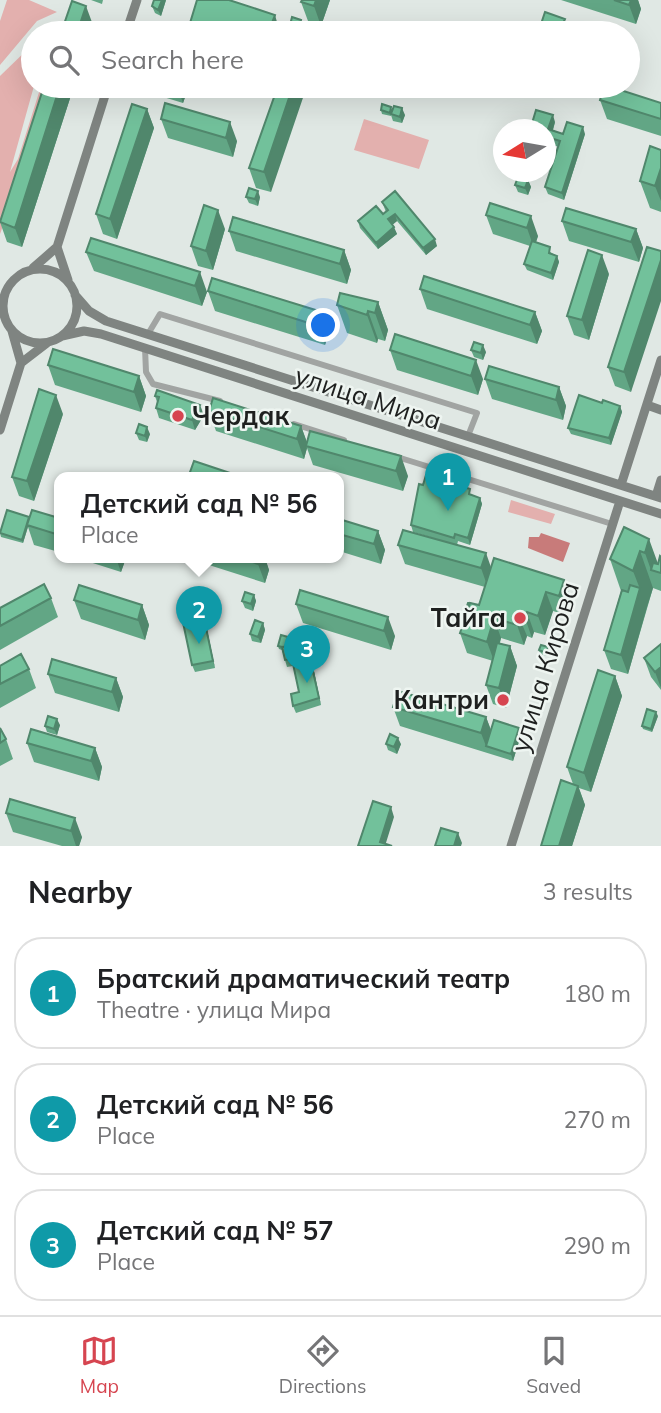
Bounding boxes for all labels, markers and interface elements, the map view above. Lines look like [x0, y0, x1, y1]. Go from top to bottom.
search box [21, 21, 640, 98]
icon: search [45, 41, 83, 79]
text: Search here [101, 43, 244, 76]
north arrow [493, 119, 556, 182]
your location [306, 308, 340, 342]
street label: улица Мира [291, 358, 446, 437]
place label: Чердак [192, 399, 290, 432]
marker: Чердак [170, 408, 186, 424]
pin: 1 [425, 453, 471, 511]
popup [54, 472, 344, 563]
text: Детский сад № 56 [81, 487, 317, 520]
text: Place [81, 520, 139, 549]
street label: улица Кирова [503, 578, 586, 756]
pin: 2 [176, 586, 222, 644]
place label: Тайга [431, 601, 506, 634]
marker: Тайга [512, 610, 528, 626]
pin: 3 [284, 625, 330, 683]
place label: Кантри [393, 683, 489, 716]
marker: Кантри [495, 692, 511, 708]
text: Nearby [28, 873, 132, 911]
text: 3 results [543, 877, 633, 906]
text: Братский драматический театр [97, 962, 510, 995]
text: 1 [46, 979, 60, 1008]
text: 180 m [563, 979, 631, 1008]
text: Theatre · улица Мира [97, 995, 331, 1024]
text: Детский сад № 56 [97, 1088, 334, 1121]
text: 2 [46, 1105, 60, 1134]
text: 270 m [563, 1105, 631, 1134]
text: Place [97, 1121, 155, 1150]
text: Детский сад № 57 [97, 1214, 334, 1247]
text: 3 [46, 1231, 60, 1260]
text: 290 m [563, 1231, 631, 1260]
text: Place [97, 1247, 155, 1276]
tab: Map [80, 1332, 119, 1398]
tab: Directions [279, 1332, 367, 1398]
tab: Saved [526, 1332, 581, 1398]

